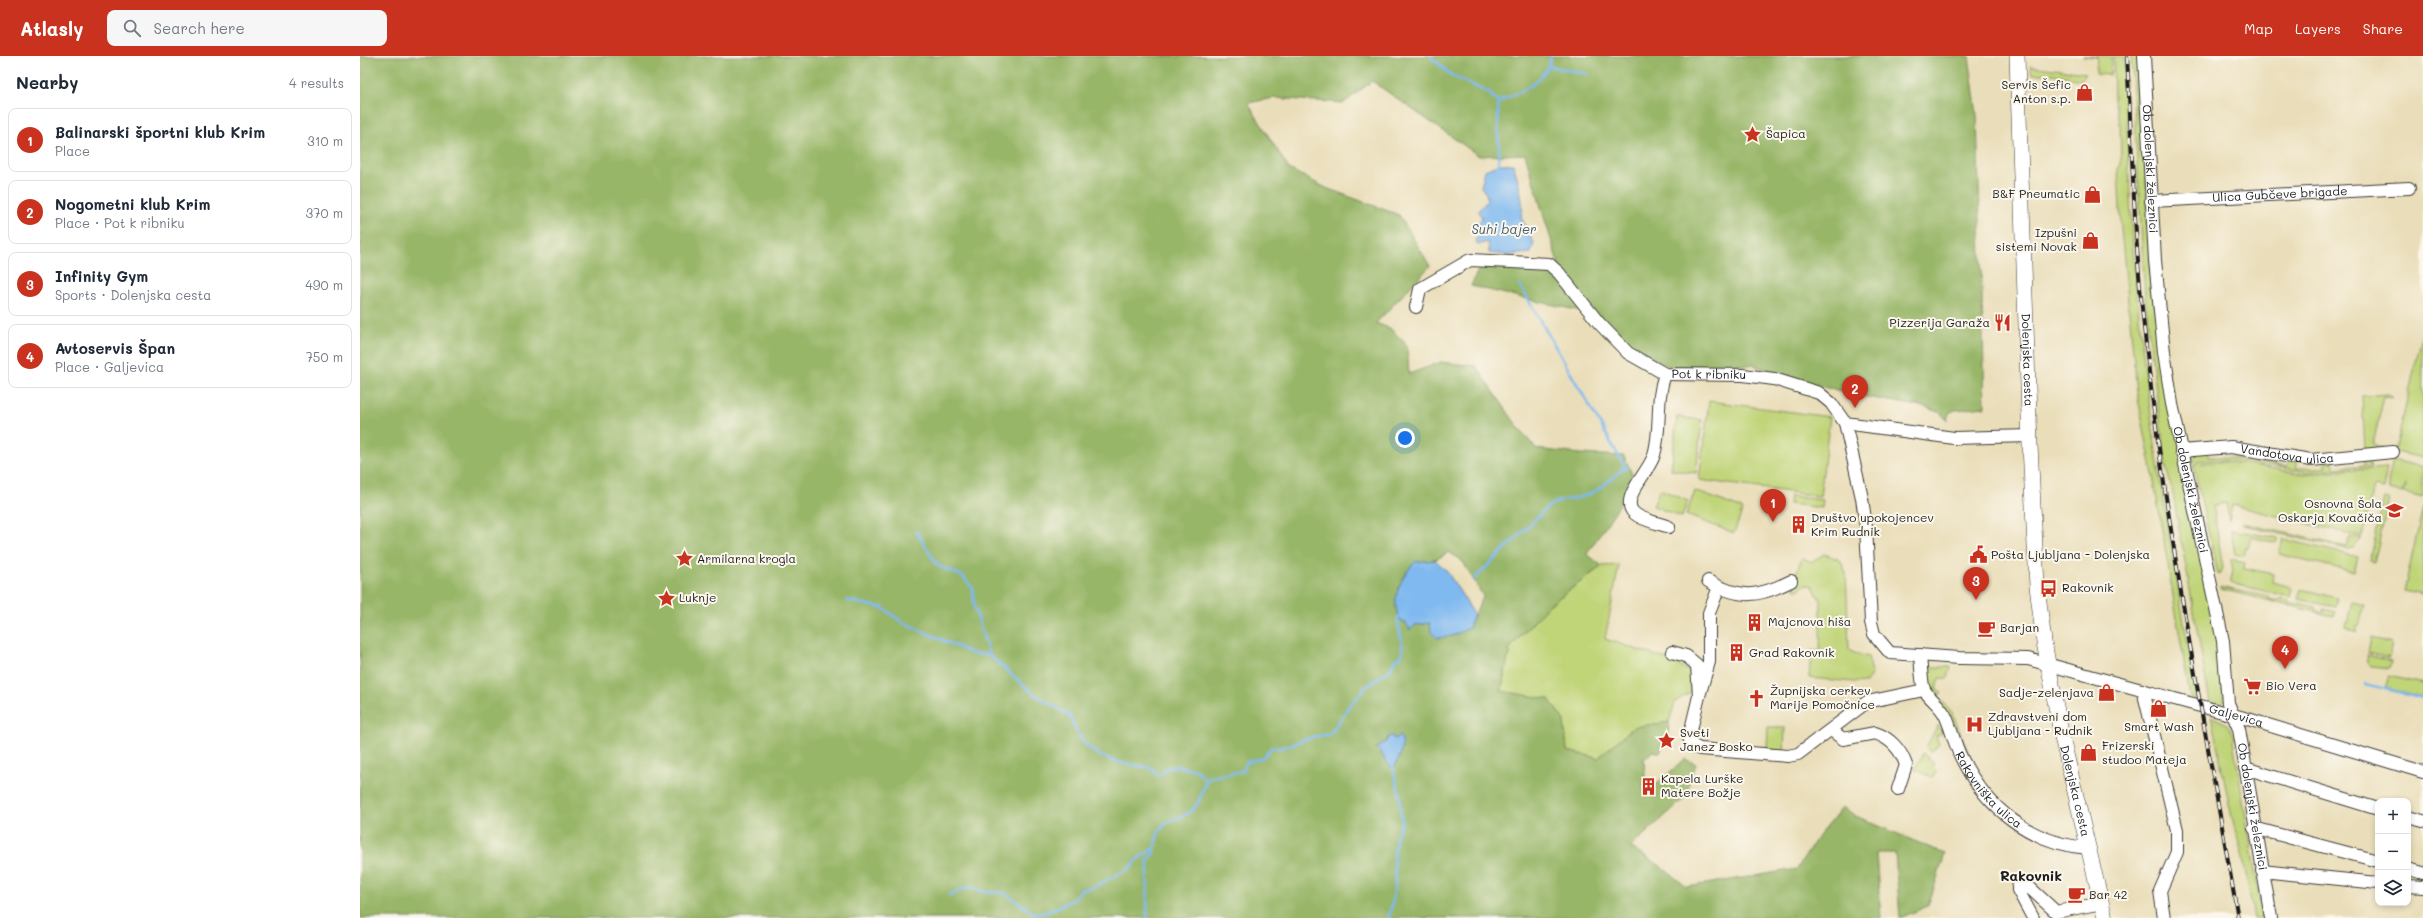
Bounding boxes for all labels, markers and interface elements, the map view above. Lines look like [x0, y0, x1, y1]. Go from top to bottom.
search box [107, 10, 387, 46]
text: Atlasly [20, 16, 83, 41]
icon: search [121, 17, 143, 39]
text: Search here [153, 18, 245, 38]
text: Map [2244, 19, 2273, 38]
text: Layers [2295, 19, 2341, 38]
text: Share [2363, 19, 2403, 38]
text: Nearby [16, 71, 78, 93]
text: 4 results [289, 74, 344, 91]
place label: Servis Šefic Anton s.p. [2002, 76, 2071, 106]
shop icon: Servis Šefic Anton s.p. [2074, 82, 2094, 102]
street label: Ob dolenjski železnici [2140, 104, 2163, 234]
text: Balinarski športni klub Krim [55, 122, 265, 142]
place icon: Šapica [1743, 124, 1763, 144]
place label: Šapica [1766, 125, 1806, 141]
text: 1 [27, 132, 33, 149]
text: 310 m [307, 132, 343, 149]
text: Place [55, 142, 90, 159]
street label: Ulica Gubčeve brigade [2212, 182, 2348, 205]
shop icon: B&F Pneumatic [2083, 184, 2103, 204]
place label: B&F Pneumatic [1992, 185, 2080, 201]
text: Nogometni klub Krim [55, 194, 210, 214]
text: 2 [26, 204, 34, 221]
text: 370 m [306, 204, 343, 221]
text: Place · Pot k ribniku [55, 214, 185, 231]
water label: Suhi bajer [1471, 220, 1537, 237]
place label: Izpušni sistemi Novak [1996, 224, 2077, 254]
shop icon: Izpušni sistemi Novak [2080, 230, 2100, 250]
text: Infinity Gym [55, 266, 148, 286]
text: 3 [26, 276, 34, 293]
text: 490 m [305, 276, 343, 293]
text: Sports · Dolenjska cesta [55, 286, 211, 303]
restaurant icon: Pizzerija Garaža [1993, 313, 2013, 333]
street label: Dolenjska cesta [2019, 313, 2038, 407]
place label: Pizzerija Garaža [1889, 314, 1990, 330]
text: Avtoservis Špan [55, 338, 175, 358]
text: 4 [26, 348, 34, 365]
text: 750 m [306, 348, 343, 365]
text: Place · Galjevica [55, 358, 164, 375]
street label: Pot k ribniku [1672, 365, 1746, 382]
pin: 2 [1842, 375, 1868, 408]
street label: Ob dolenjski železnici [2170, 425, 2213, 554]
your location [1395, 428, 1415, 448]
street label: Vandotova ulica [2239, 440, 2335, 467]
pin: 1 [1760, 489, 1786, 522]
place label: Osnovna Šola Oskarja Kovačiča [2278, 495, 2382, 525]
school or university icon: Osnovna Šola Oskarja Kovačiča [2385, 501, 2405, 521]
place label: Društvo upokojencev Krim Rudnik [1811, 509, 1934, 539]
building icon: Društvo upokojencev Krim Rudnik [1788, 515, 1808, 535]
public building icon: Pošta Ljubljana - Dolenjska [1968, 545, 1988, 565]
place label: Pošta Ljubljana - Dolenjska [1991, 546, 2150, 562]
place icon: Armilarna krogla [674, 549, 694, 569]
place label: Armilarna krogla [697, 550, 796, 566]
pin: 3 [1963, 567, 1989, 600]
bus stop icon: Rakovnik [2039, 578, 2059, 598]
place label: Rakovnik [2062, 579, 2114, 595]
place icon: Luknje [656, 588, 676, 608]
place label: Luknje [679, 589, 716, 605]
building icon: Majcnova hiša [1745, 612, 1765, 632]
place label: Majcnova hiša [1768, 613, 1851, 629]
cafe icon: Barjan [1977, 618, 1997, 638]
place label: Barjan [2000, 619, 2039, 635]
pin: 4 [2272, 636, 2298, 669]
building icon: Grad Rakovnik [1726, 643, 1746, 663]
place label: Grad Rakovnik [1749, 644, 1835, 660]
supermarket icon: Bio Vera [2243, 676, 2263, 696]
place label: Bio Vera [2266, 677, 2317, 693]
place label: Župnijska cerkev Marije Pomočnice [1770, 682, 1875, 712]
shop icon: Sadje-zelenjava [2097, 683, 2117, 703]
place label: Sadje-zelenjava [1999, 684, 2094, 700]
church icon: Župnijska cerkev Marije Pomočnice [1747, 688, 1767, 708]
shop icon: Smart Wash [2149, 698, 2169, 718]
street label: Galjevica [2208, 700, 2265, 730]
place label: Zdravstveni dom Ljubljana - Rudnik [1988, 708, 2093, 738]
hospital icon: Zdravstveni dom Ljubljana - Rudnik [1965, 714, 1985, 734]
place label: Smart Wash [2124, 718, 2194, 734]
place label: Sveti Janez Bosko [1680, 724, 1753, 754]
place icon: Sveti Janez Bosko [1657, 730, 1677, 750]
place label: Frizerski studoo Mateja [2102, 737, 2187, 767]
street label: Ob dolenjski železnici [2234, 742, 2272, 871]
shop icon: Frizerski studoo Mateja [2079, 743, 2099, 763]
street label: Dolenjska cesta [2057, 744, 2094, 838]
street label: Rakovniška ulica [1952, 748, 2025, 831]
place label: Kapela Lurške Matere Božje [1661, 770, 1743, 800]
building icon: Kapela Lurške Matere Božje [1638, 776, 1658, 796]
map controls [2375, 798, 2411, 906]
button: + [2375, 798, 2411, 834]
button: − [2375, 834, 2411, 870]
district label: Rakovnik [2000, 866, 2062, 885]
button: layers [2375, 870, 2411, 906]
cafe icon: Bar 42 [2066, 885, 2086, 905]
place label: Bar 42 [2089, 886, 2128, 902]

